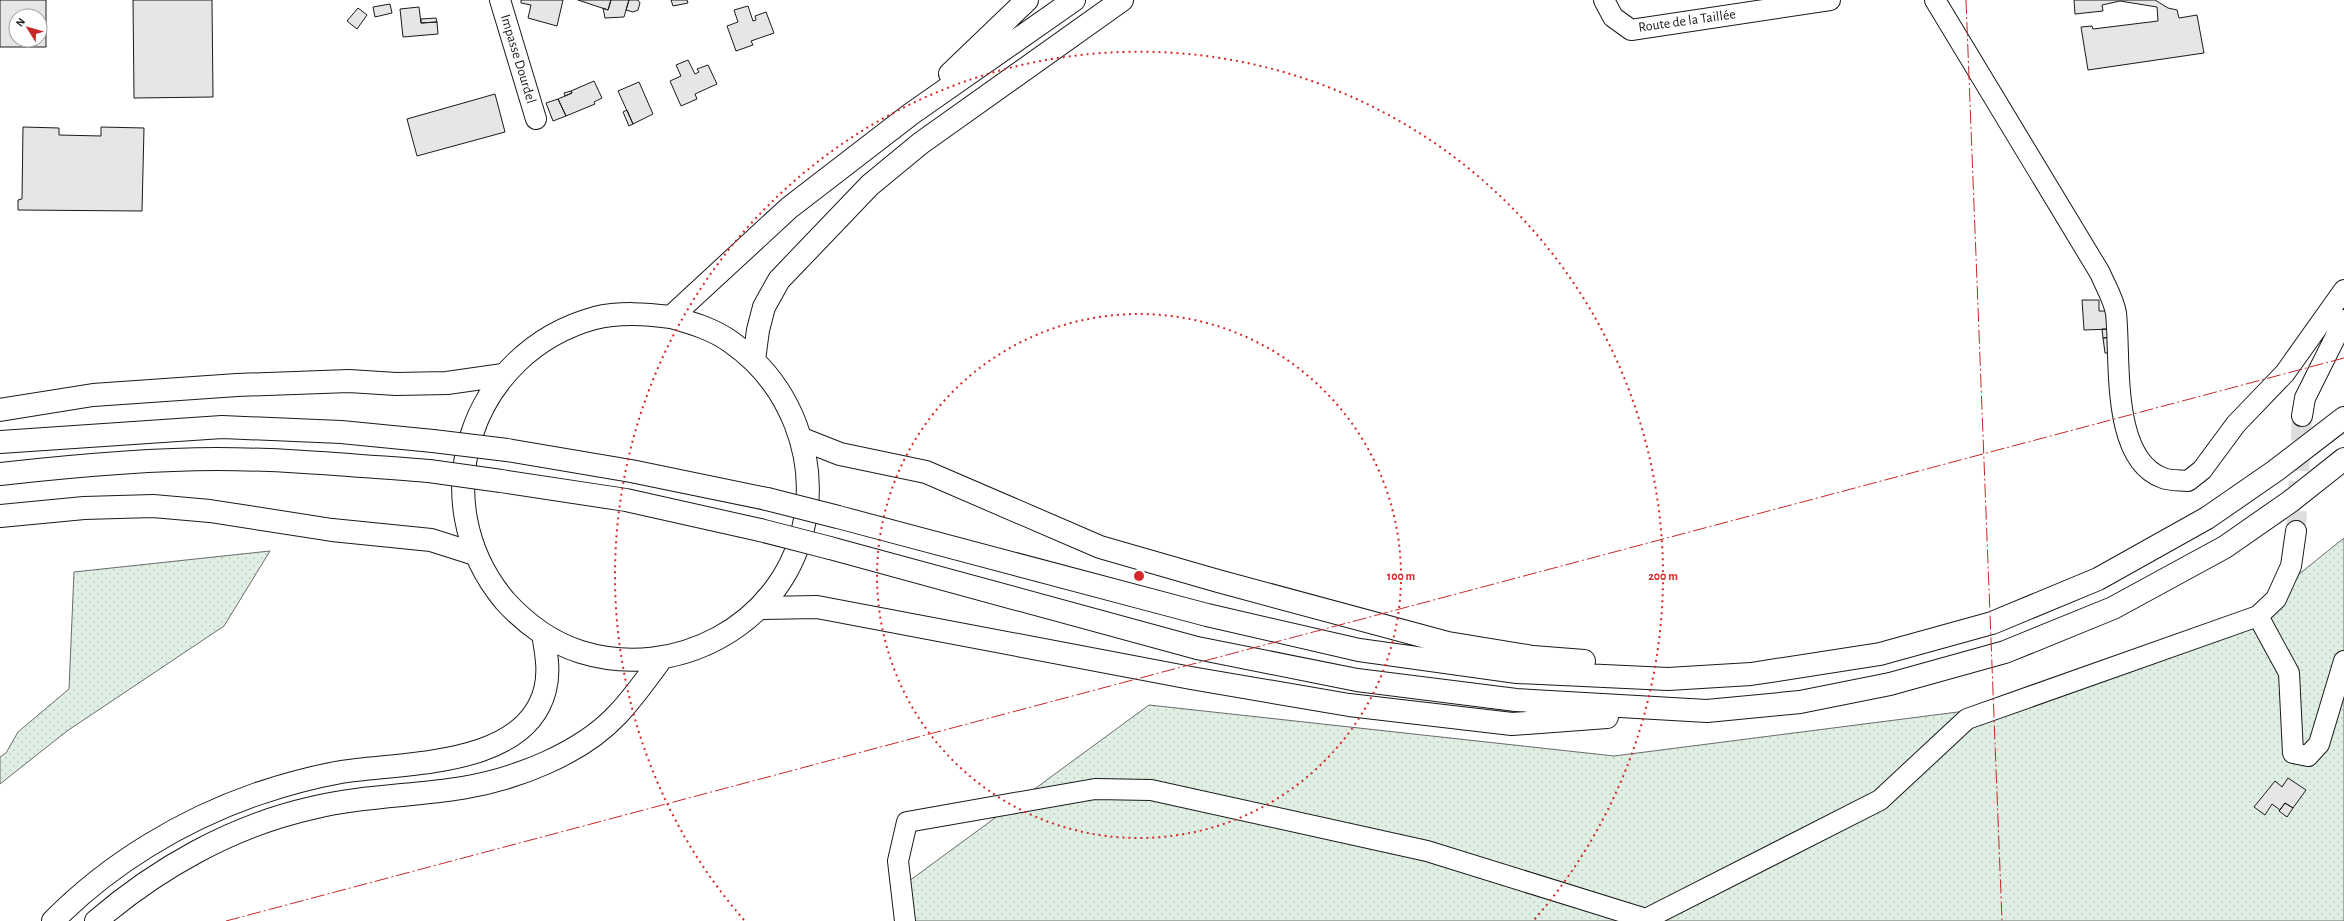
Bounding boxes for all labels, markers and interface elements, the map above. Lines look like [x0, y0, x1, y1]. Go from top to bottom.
street label: Route de la Taillée [1637, 7, 1737, 35]
north arrow [8, 8, 48, 48]
street label: Impasse Dourdel [498, 13, 538, 105]
text: N [14, 16, 27, 29]
centre of rings [1132, 569, 1146, 583]
text: 100 m [1387, 570, 1415, 582]
text: 200 m [1648, 570, 1678, 582]

